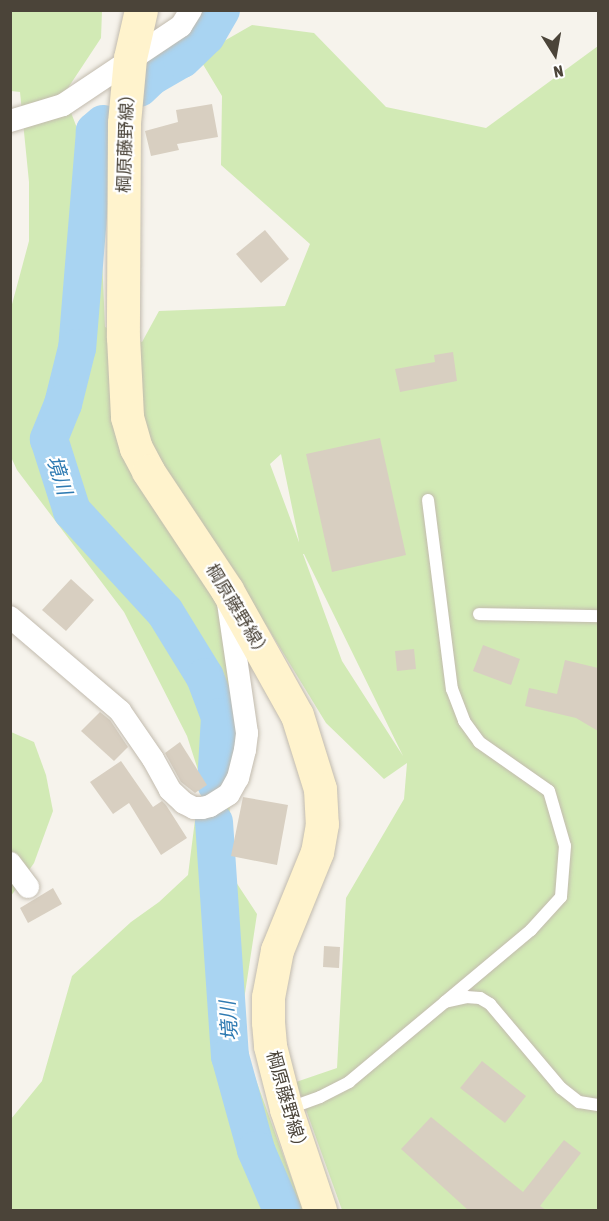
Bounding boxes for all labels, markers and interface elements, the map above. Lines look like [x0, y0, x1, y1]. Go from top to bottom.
north arrow [525, 24, 585, 84]
text: N [552, 62, 565, 81]
street label: 棡原藤野線） [113, 85, 139, 193]
water label: 境川 [42, 452, 78, 498]
street label: 棡原藤野線） [201, 560, 275, 664]
water label: 境川 [215, 1000, 241, 1042]
street label: 棡原藤野線） [262, 1048, 312, 1158]

